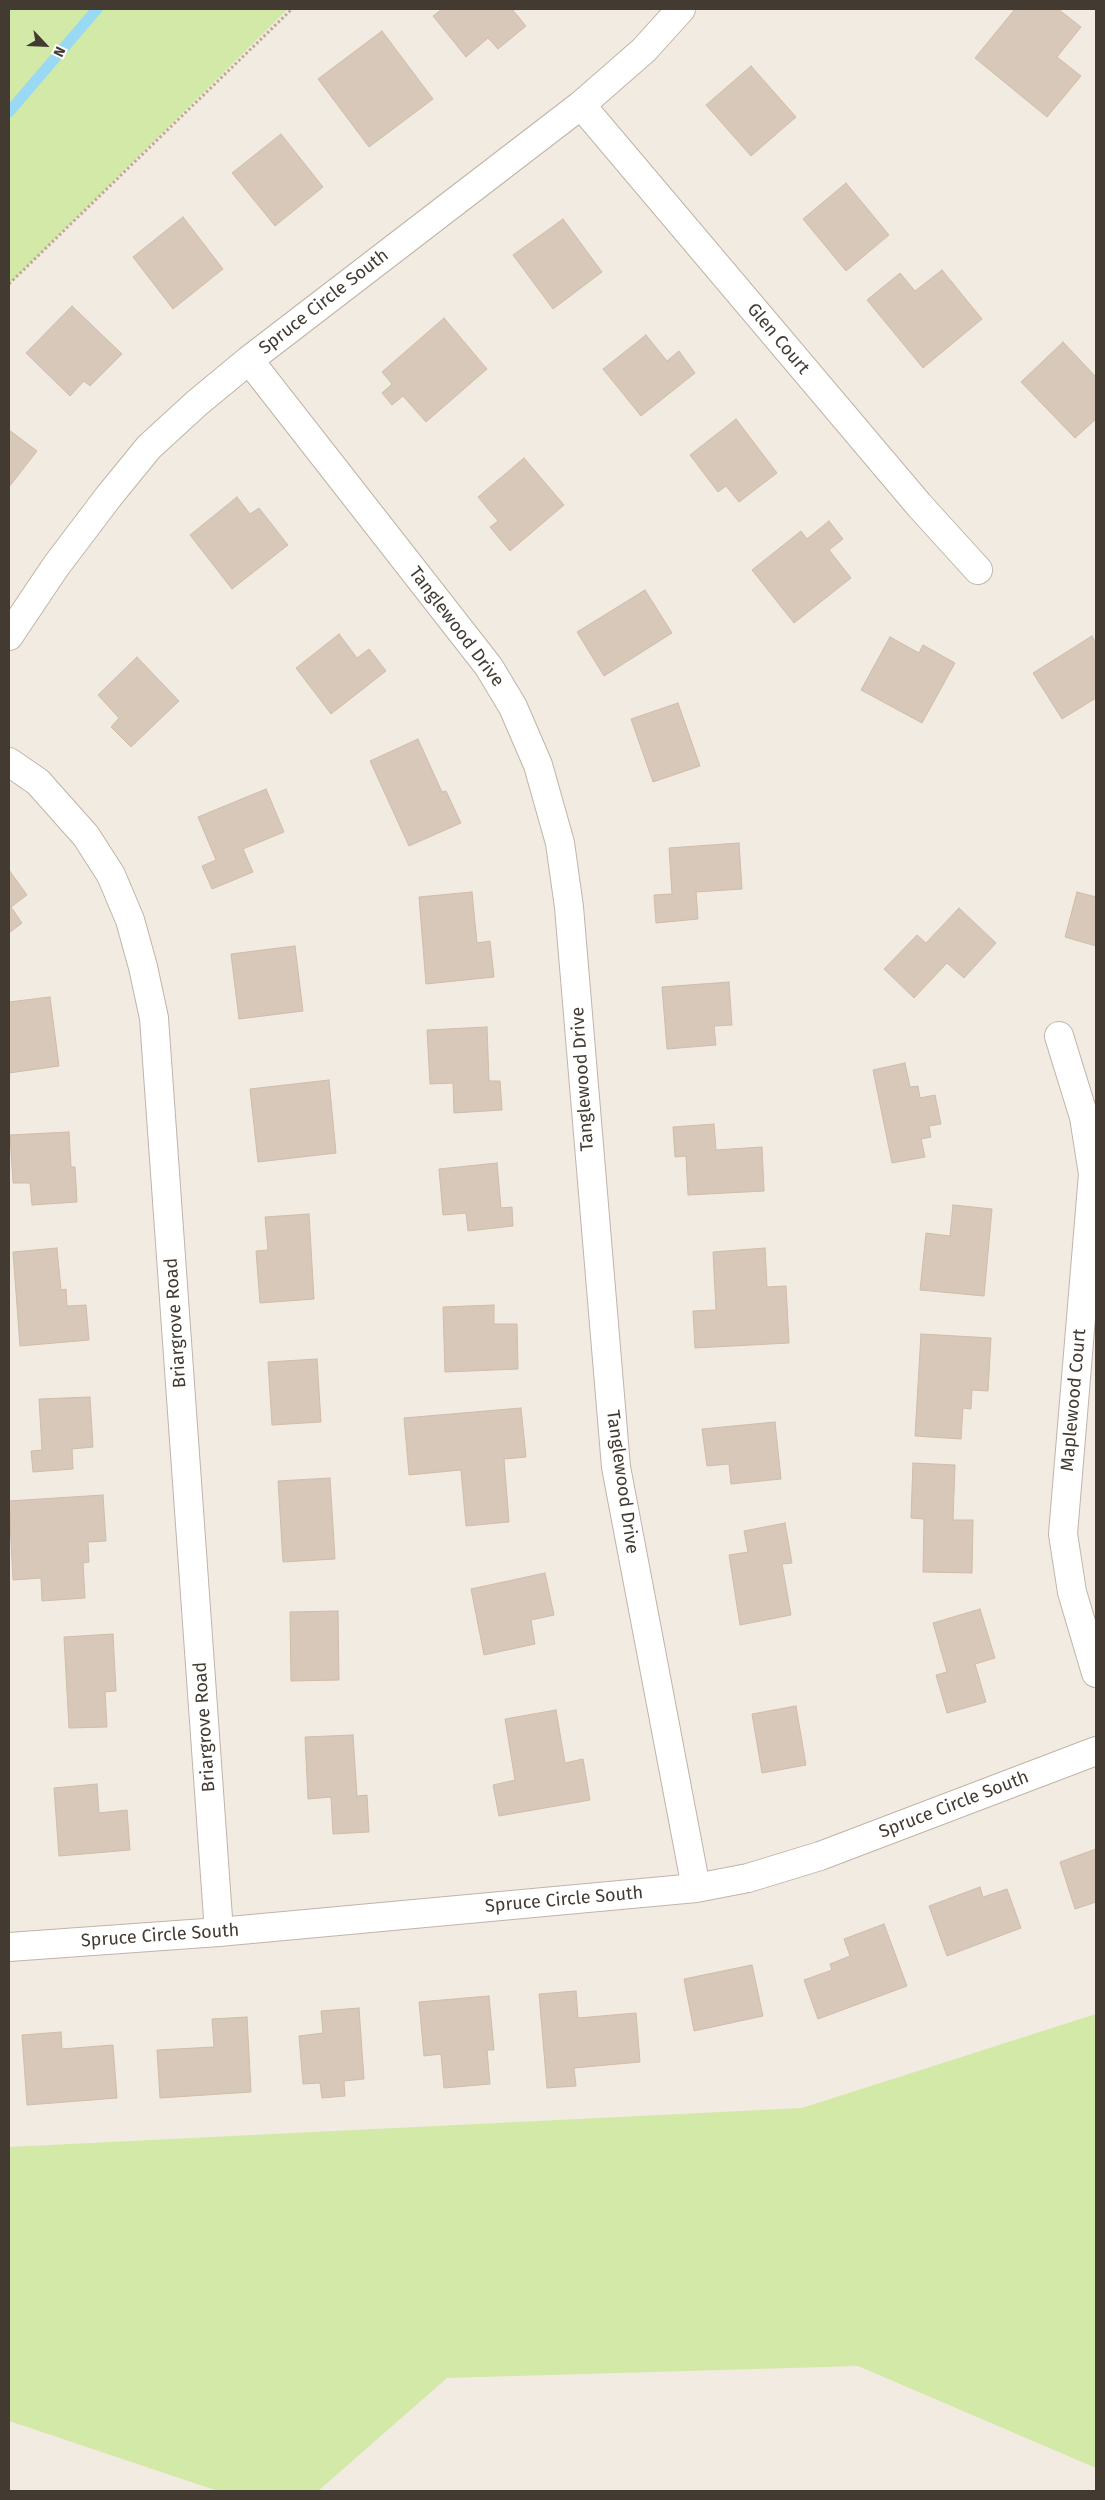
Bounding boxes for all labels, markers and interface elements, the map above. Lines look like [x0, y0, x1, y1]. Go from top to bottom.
north arrow [20, 20, 70, 70]
text: N [49, 44, 69, 59]
street label: Spruce Circle South [255, 245, 393, 359]
street label: Glen Court [742, 299, 814, 379]
street label: Tanglewood Drive [404, 563, 508, 691]
street label: Tanglewood Drive [567, 1006, 599, 1152]
street label: Briargrove Road [161, 1257, 191, 1389]
street label: Maplewood Court [1057, 1328, 1091, 1472]
street label: Tanglewood Drive [601, 1409, 643, 1555]
street label: Briargrove Road [190, 1661, 220, 1793]
street label: Spruce Circle South [876, 1767, 1032, 1843]
street label: Spruce Circle South [484, 1882, 644, 1918]
street label: Spruce Circle South [80, 1920, 240, 1952]

